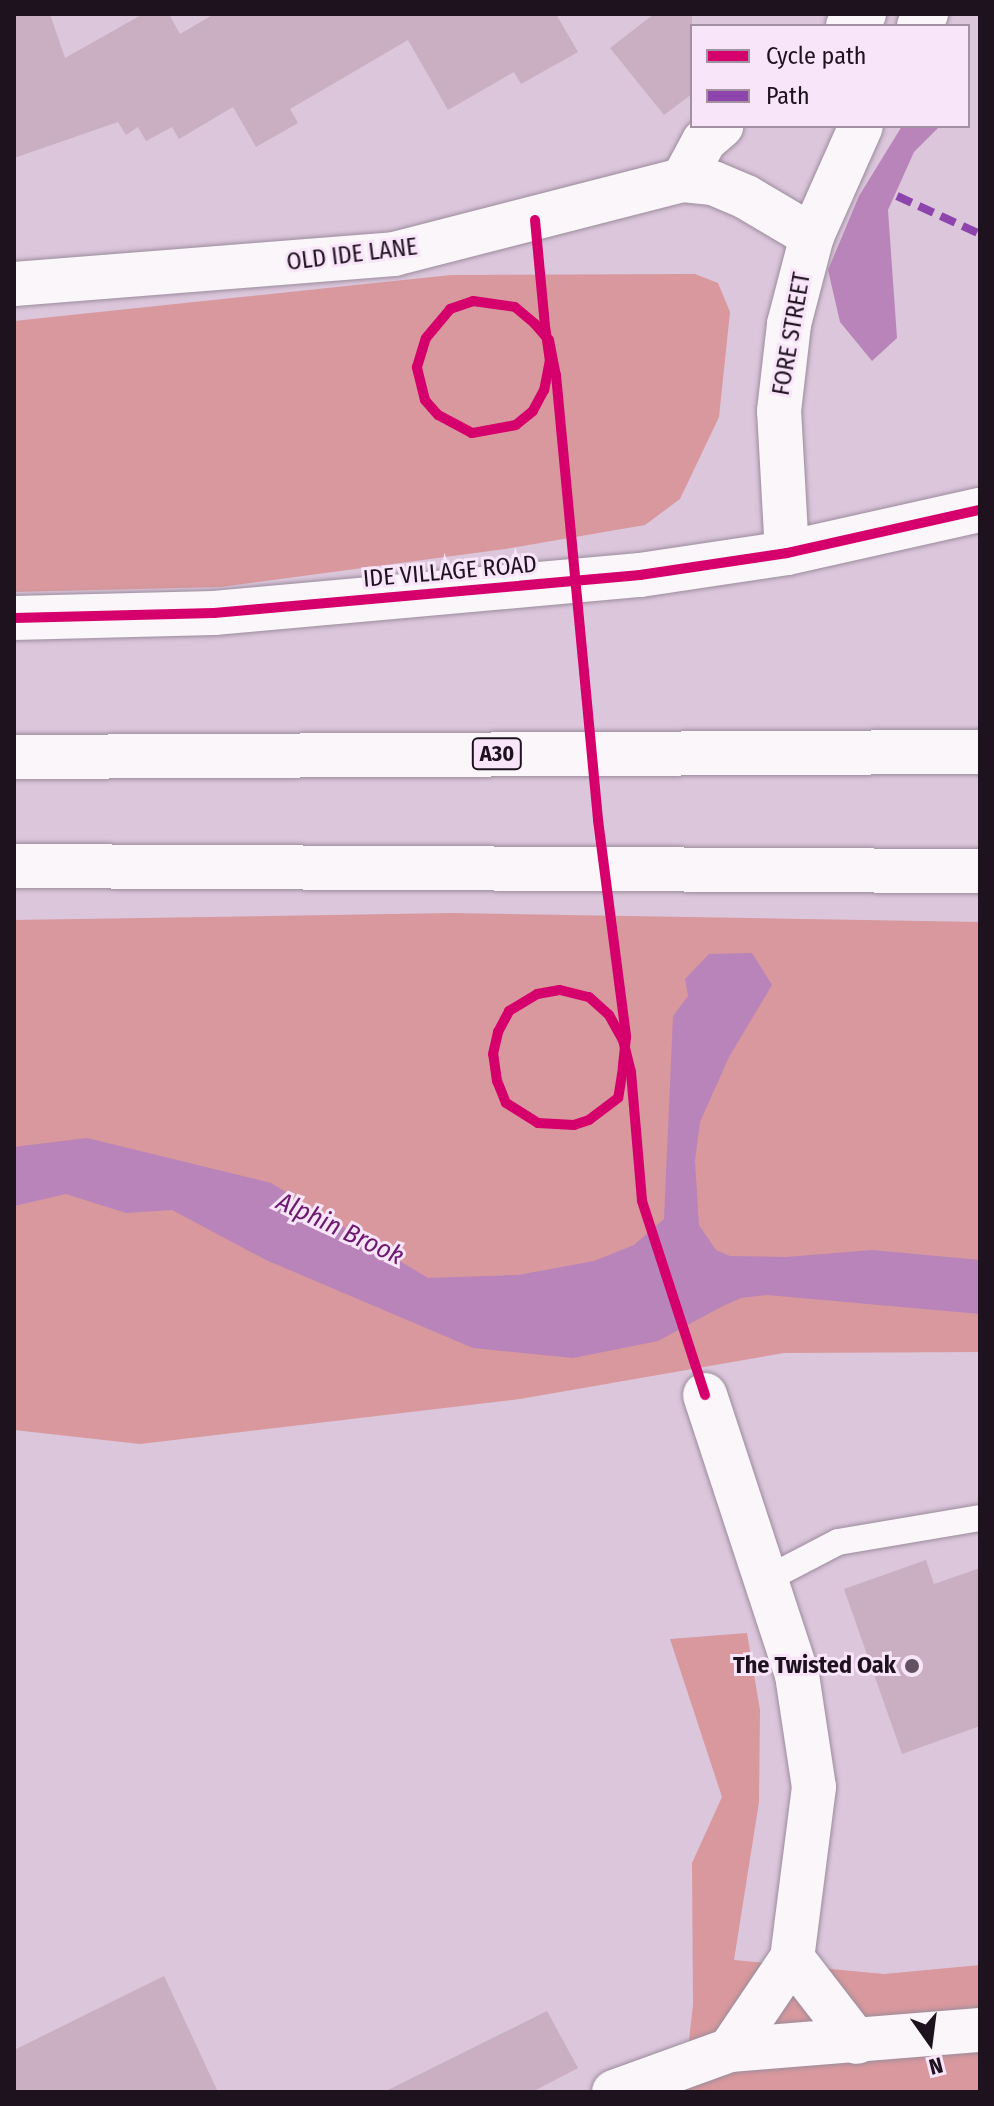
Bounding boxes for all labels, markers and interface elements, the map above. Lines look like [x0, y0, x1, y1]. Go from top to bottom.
legend [690, 24, 970, 128]
text: Cycle path [766, 42, 866, 70]
text: Path [766, 82, 810, 110]
street label: OLD IDE LANE [285, 233, 419, 277]
street label: FORE STREET [767, 270, 817, 398]
street label: IDE VILLAGE ROAD [362, 550, 538, 594]
road number: A30 [471, 736, 523, 772]
water label: Alphin Brook [272, 1186, 408, 1272]
place label: The Twisted Oak [733, 1652, 896, 1680]
marker: The Twisted Oak [903, 1657, 921, 1675]
north arrow [890, 2002, 970, 2082]
text: N [926, 2051, 946, 2080]

